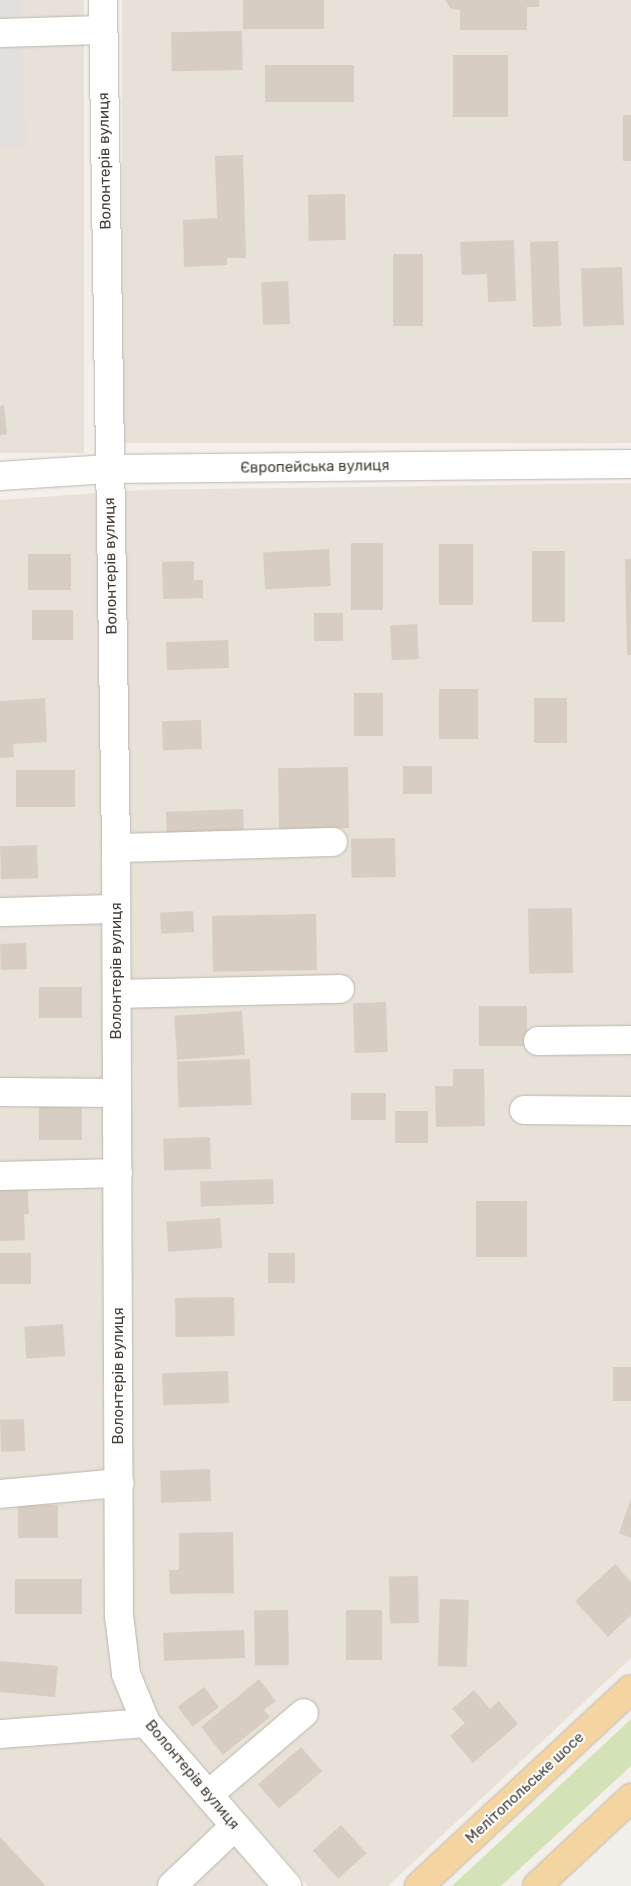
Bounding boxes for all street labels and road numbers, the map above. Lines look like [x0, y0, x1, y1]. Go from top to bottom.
street label: Волонтерів вулиця [95, 92, 115, 230]
street label: Європейська вулиця [240, 457, 390, 477]
street label: Волонтерів вулиця [101, 497, 121, 635]
street label: Волонтерів вулиця [108, 902, 126, 1040]
street label: Волонтерів вулиця [110, 1307, 128, 1445]
street label: Волонтерів вулиця [141, 1717, 243, 1833]
street label: Мелітопольське шосе [462, 1729, 588, 1847]

